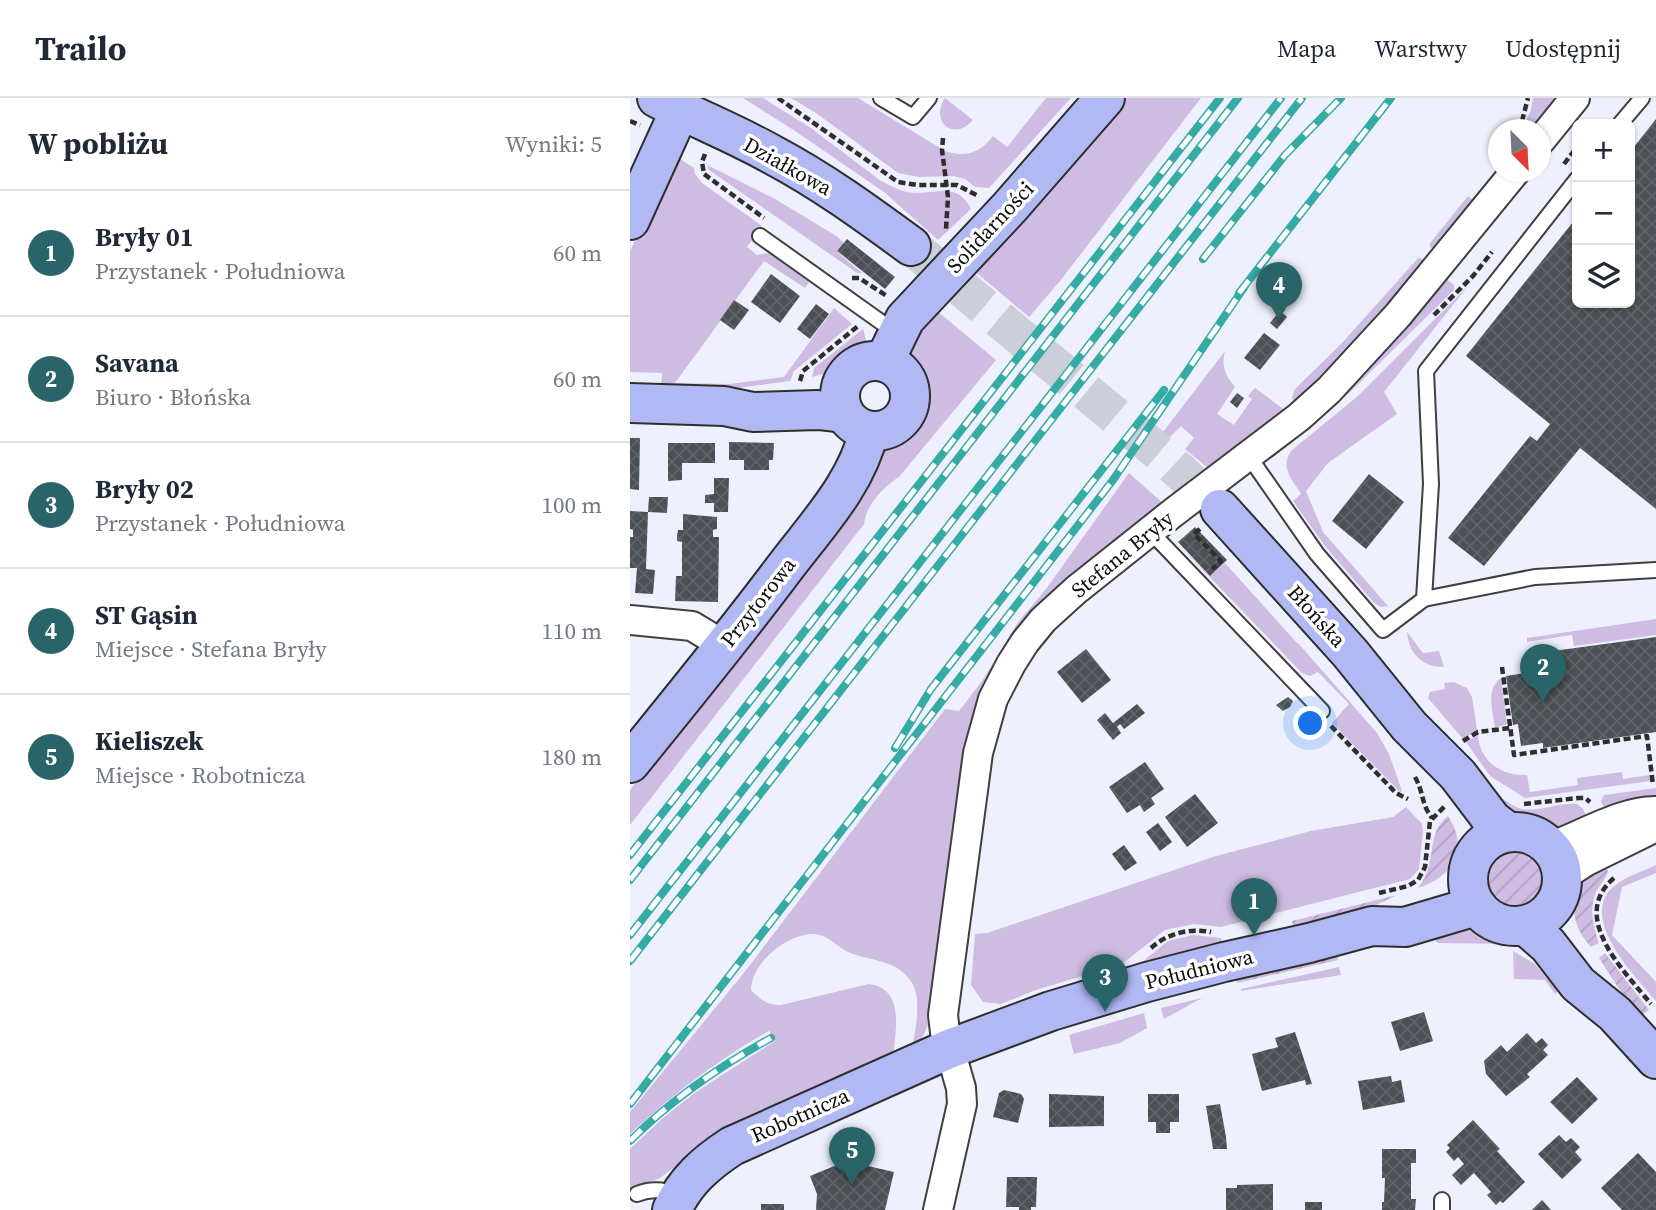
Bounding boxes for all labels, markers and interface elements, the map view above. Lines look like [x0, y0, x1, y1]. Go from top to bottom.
text: Trailo [35, 26, 127, 71]
text: Mapa [1277, 32, 1336, 65]
text: Warstwy [1374, 32, 1467, 65]
text: Udostępnij [1505, 32, 1621, 65]
north arrow [1488, 119, 1551, 182]
map controls [1572, 119, 1635, 308]
button: + [1572, 119, 1635, 182]
text: W pobliżu [28, 123, 168, 164]
text: Wyniki: 5 [505, 128, 602, 160]
street label: Działkowa [739, 130, 838, 202]
street label: Solidarności [940, 175, 1040, 279]
button: − [1572, 182, 1635, 245]
text: Bryły 01 [95, 219, 194, 255]
text: 1 [45, 237, 57, 269]
text: 60 m [553, 237, 602, 269]
button: layers [1572, 245, 1635, 308]
text: Przystanek · Południowa [95, 255, 345, 287]
pin: 4 [1256, 262, 1302, 320]
text: Savana [95, 345, 179, 381]
text: 2 [45, 363, 57, 395]
text: 60 m [553, 363, 602, 395]
text: Biuro · Błońska [95, 381, 251, 413]
text: Bryły 02 [95, 471, 194, 507]
text: 3 [45, 489, 57, 521]
text: 100 m [541, 489, 602, 521]
street label: Stefana Bryły [1065, 504, 1179, 604]
text: Przystanek · Południowa [95, 507, 345, 539]
street label: Przytorowa [714, 551, 802, 653]
street label: Błońska [1281, 579, 1353, 654]
text: ST Gąsin [95, 597, 198, 633]
text: 4 [45, 615, 57, 647]
text: 110 m [541, 615, 602, 647]
text: Miejsce · Stefana Bryły [95, 633, 327, 665]
pin: 2 [1520, 644, 1566, 702]
your location [1293, 706, 1327, 740]
text: Kieliszek [95, 723, 204, 759]
text: 5 [45, 741, 57, 773]
text: 180 m [541, 741, 602, 773]
text: Miejsce · Robotnicza [95, 759, 306, 791]
pin: 1 [1231, 878, 1277, 936]
street label: Południowa [1142, 942, 1256, 996]
pin: 3 [1082, 954, 1128, 1012]
street label: Robotnicza [746, 1080, 854, 1150]
pin: 5 [829, 1127, 875, 1185]

